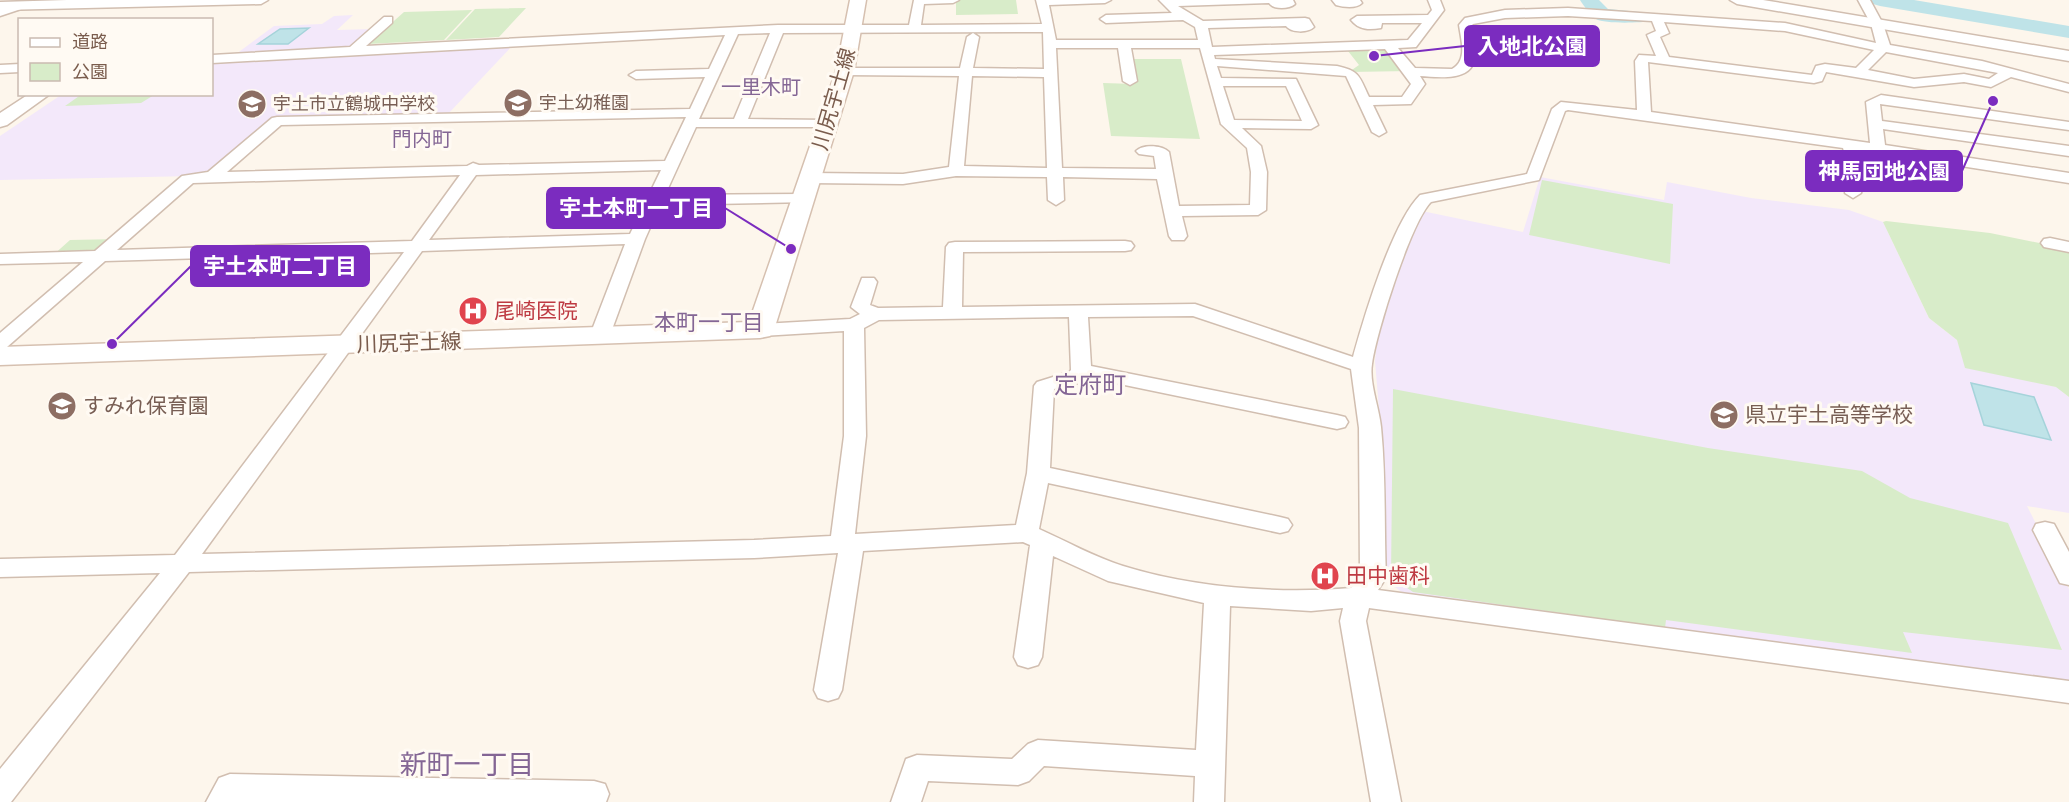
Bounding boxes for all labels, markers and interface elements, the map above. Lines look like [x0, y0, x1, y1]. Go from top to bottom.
legend [18, 18, 213, 96]
callout: 入地北公園 [1465, 26, 1599, 66]
text: 道路 [72, 31, 108, 53]
text: 入地北公園 [1477, 34, 1587, 60]
street label: 川尻宇土線 [808, 45, 860, 153]
text: 公園 [72, 61, 108, 83]
district label: 一里木町 [721, 76, 801, 99]
school or university icon: 宇土幼稚園 [502, 87, 534, 119]
school or university icon: 宇土市立鶴城中学校 [236, 88, 268, 120]
place label: 宇土幼稚園 [539, 92, 629, 114]
place label: 宇土市立鶴城中学校 [273, 93, 435, 115]
district label: 門内町 [392, 128, 452, 151]
callout: 神馬団地公園 [1806, 151, 1962, 191]
text: 神馬団地公園 [1818, 159, 1950, 185]
callout: 宇土本町一丁目 [547, 188, 725, 228]
text: 宇土本町一丁目 [559, 196, 713, 222]
callout: 宇土本町二丁目 [191, 246, 369, 286]
text: 宇土本町二丁目 [203, 254, 357, 280]
hospital icon: 尾崎医院 [457, 295, 489, 327]
place label: 尾崎医院 [494, 299, 578, 323]
district label: 本町一丁目 [654, 310, 764, 336]
street label: 川尻宇土線 [356, 329, 462, 357]
district label: 定府町 [1054, 371, 1126, 399]
school or university icon: すみれ保育園 [46, 390, 78, 422]
place label: すみれ保育園 [83, 394, 209, 418]
school or university icon: 県立宇土高等学校 [1708, 399, 1740, 431]
place label: 県立宇土高等学校 [1745, 403, 1913, 427]
hospital icon: 田中歯科 [1309, 560, 1341, 592]
place label: 田中歯科 [1346, 564, 1430, 588]
district label: 新町一丁目 [400, 749, 535, 781]

